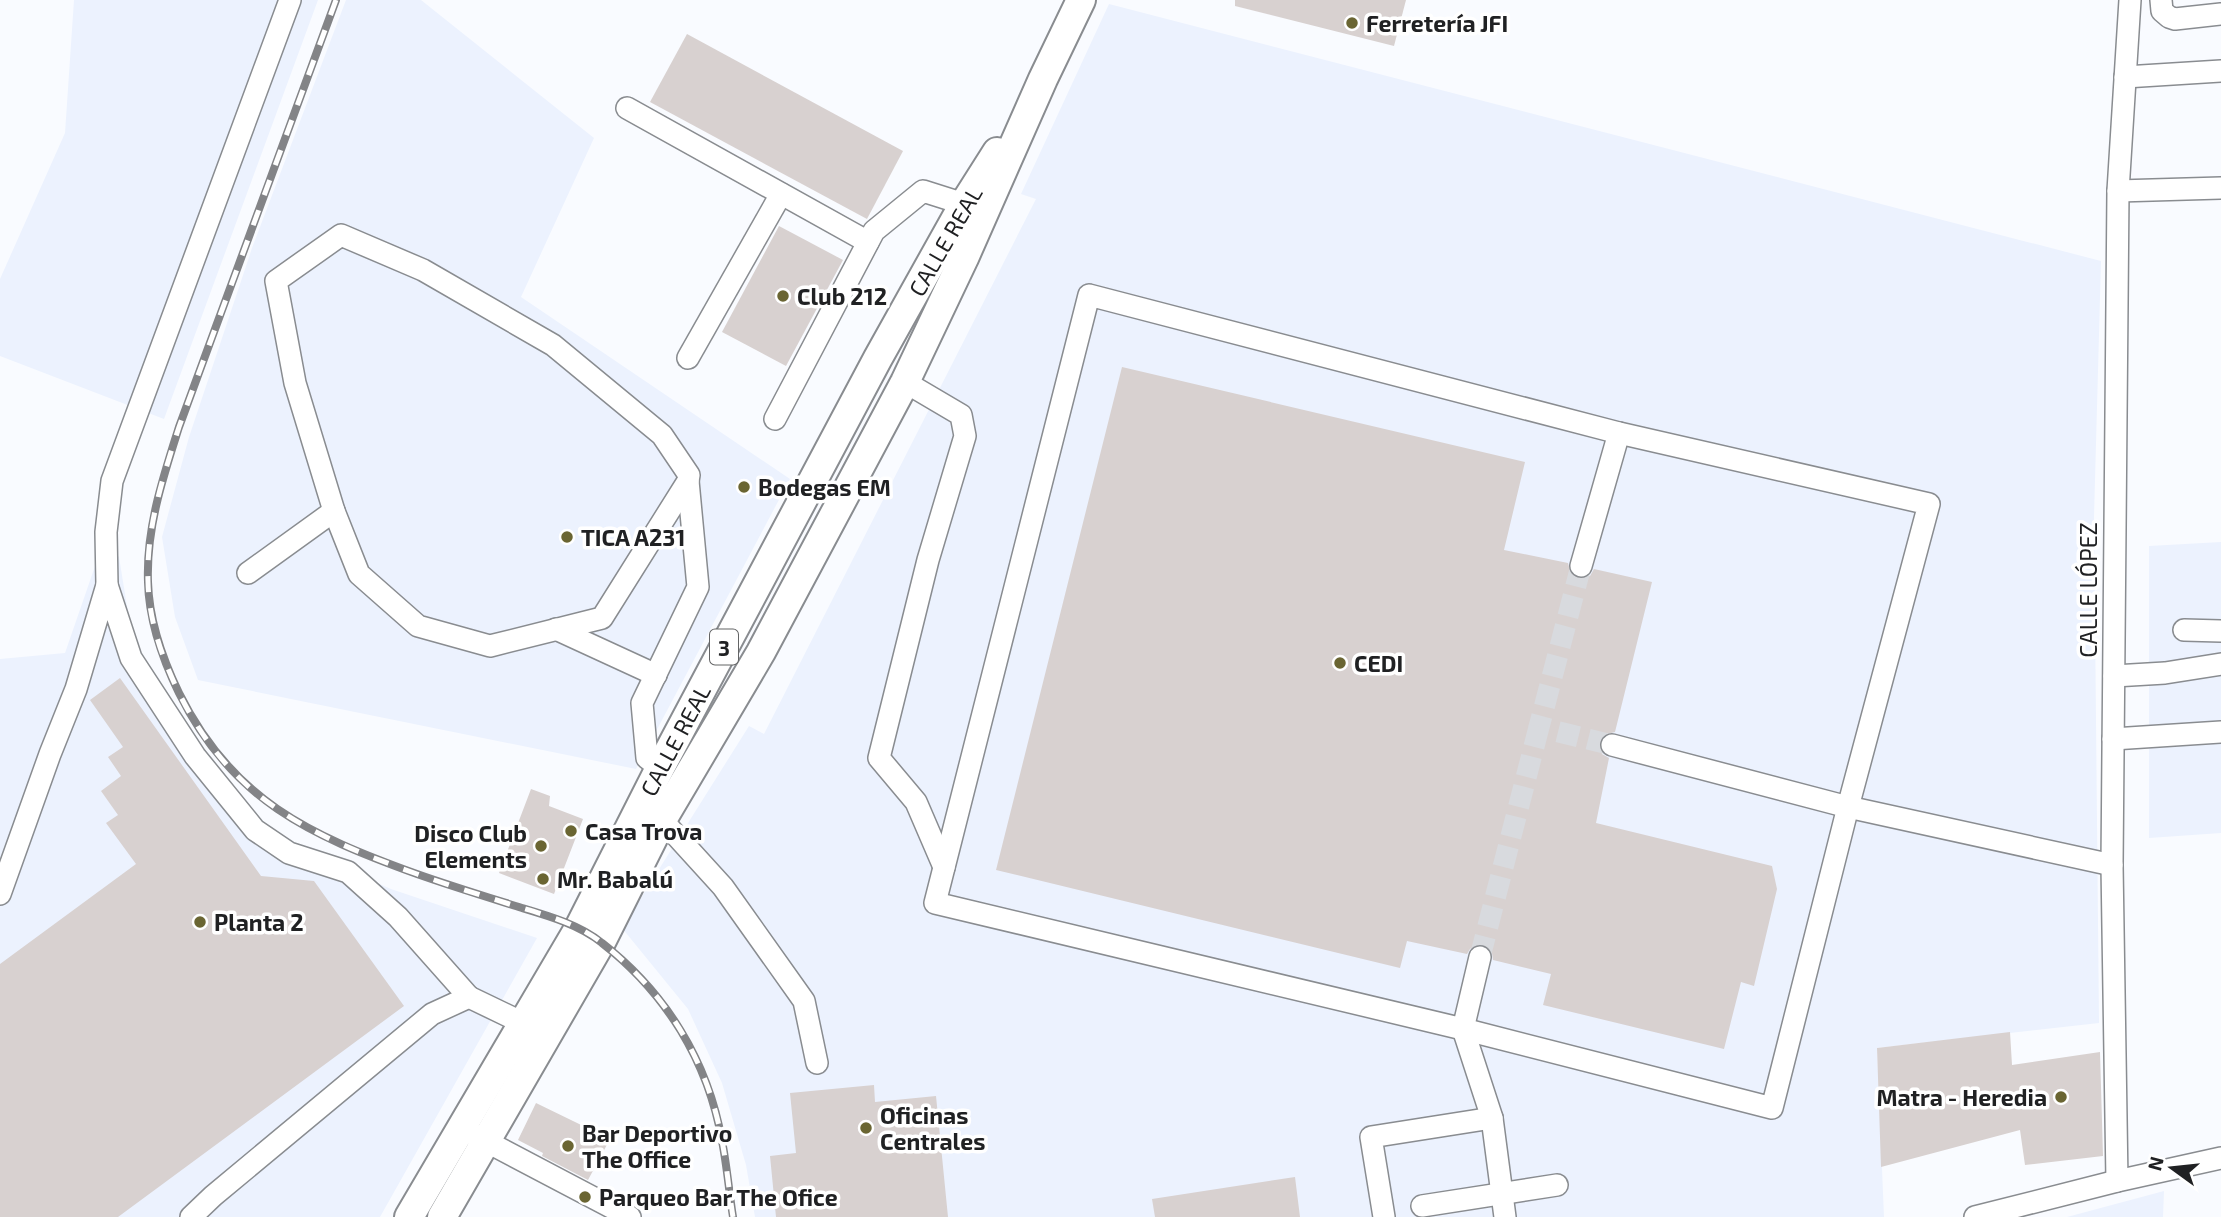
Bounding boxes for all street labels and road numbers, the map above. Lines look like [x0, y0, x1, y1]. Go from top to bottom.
street label: CALLE REAL [902, 181, 988, 301]
street label: CALLE LÓPEZ [2074, 522, 2102, 658]
road number: 3 [710, 630, 738, 664]
street label: CALLE REAL [634, 679, 716, 801]

